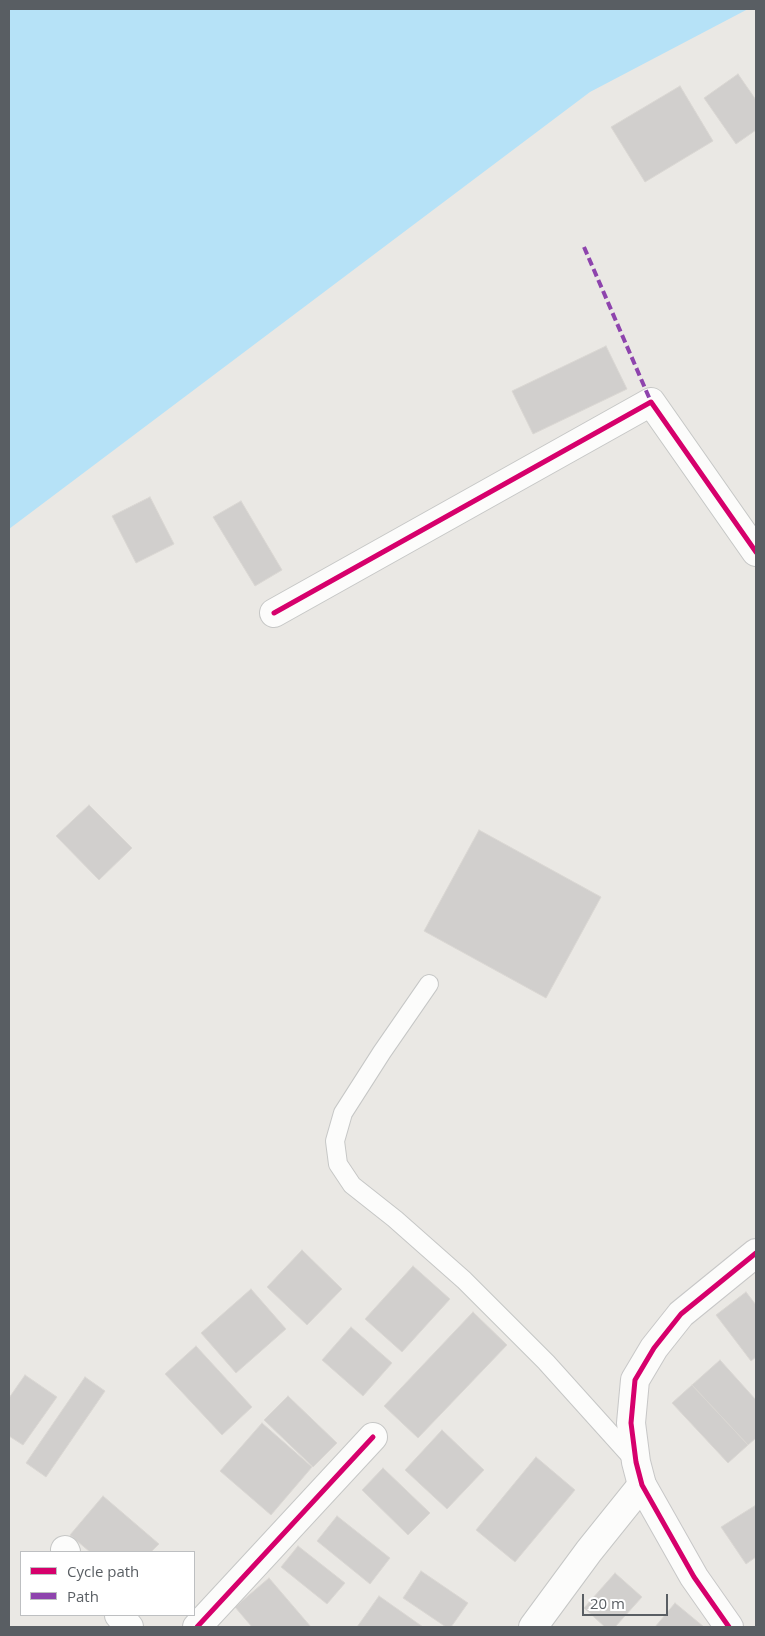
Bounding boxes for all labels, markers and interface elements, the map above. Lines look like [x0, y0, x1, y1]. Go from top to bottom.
legend [20, 1551, 195, 1616]
text: Cycle path [67, 1561, 139, 1581]
scale bar [585, 1584, 671, 1616]
text: Path [67, 1586, 99, 1606]
text: 20 m [590, 1593, 625, 1613]

